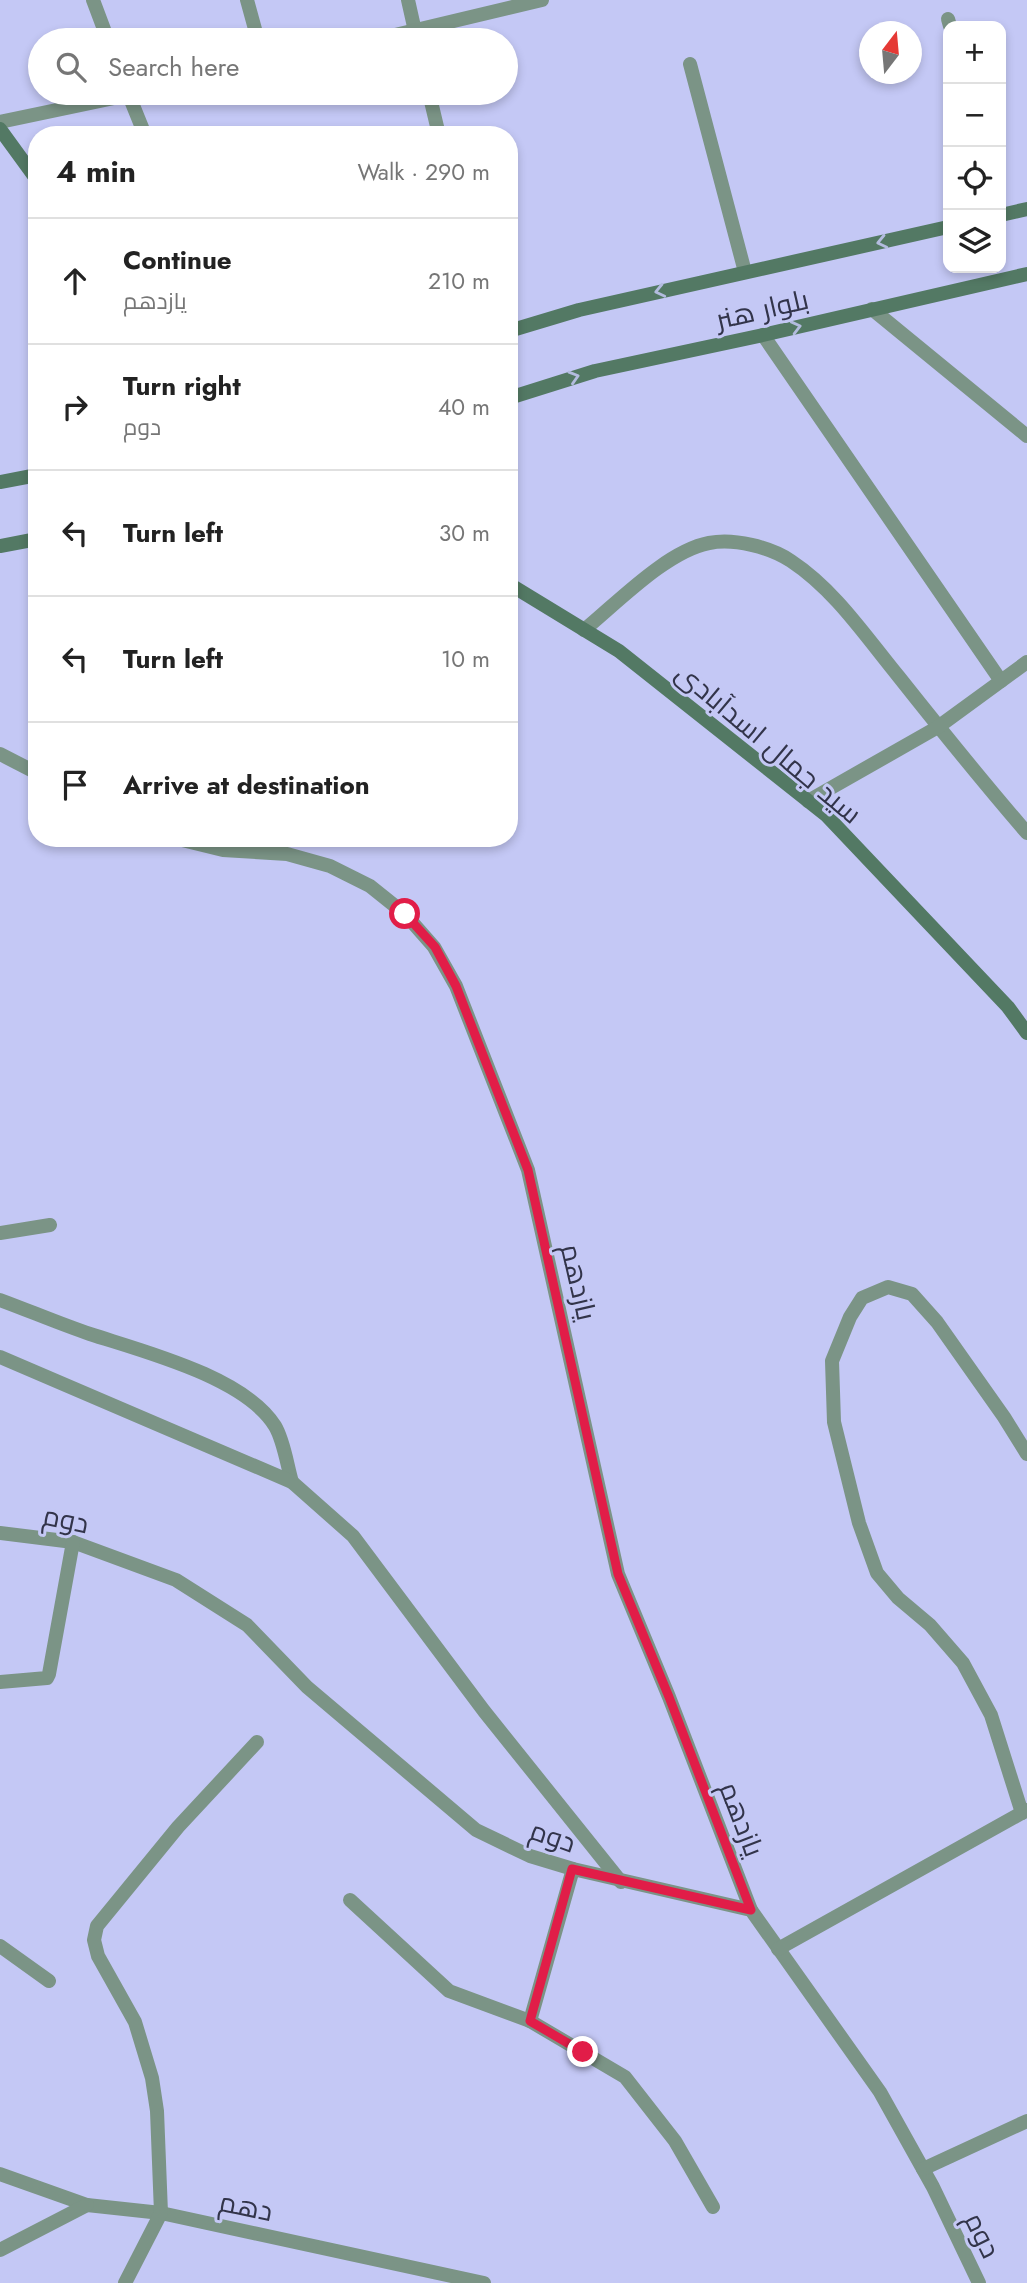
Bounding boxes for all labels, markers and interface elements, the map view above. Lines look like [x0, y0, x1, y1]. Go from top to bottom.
north arrow [859, 21, 922, 84]
map controls [943, 21, 1006, 273]
button: + [943, 21, 1006, 84]
search box [28, 28, 518, 105]
icon: search [52, 48, 90, 86]
text: Search here [108, 48, 240, 86]
button: − [943, 84, 1006, 147]
button: locate [943, 147, 1006, 210]
text: 4 min [56, 150, 136, 193]
text: Walk · 290 m [357, 155, 490, 189]
button: layers [943, 210, 1006, 273]
one-way arrow [876, 233, 888, 248]
text: Continue [123, 241, 232, 279]
icon: ahead [56, 262, 94, 300]
text: 210 m [428, 264, 490, 298]
street label: بلوار هنر [710, 279, 813, 341]
one-way arrow [654, 283, 666, 298]
text: یازدهم [123, 284, 187, 318]
one-way arrow [790, 321, 802, 335]
text: Turn right [123, 367, 241, 405]
one-way arrow [568, 371, 580, 386]
icon: right [56, 388, 94, 426]
text: 40 m [438, 390, 490, 424]
text: دوم [123, 410, 161, 444]
icon: left [56, 514, 94, 552]
text: Turn left [123, 514, 223, 552]
text: 30 m [439, 516, 490, 550]
icon: left [56, 640, 94, 678]
text: Turn left [123, 640, 223, 678]
text: 10 m [441, 642, 490, 676]
street label: سید جمال اسدآبادی [667, 653, 871, 834]
icon: arrive [56, 766, 94, 804]
text: Arrive at destination [123, 766, 370, 804]
route start [389, 898, 420, 929]
street label: یازدهم [550, 1240, 607, 1325]
street label: دوم [39, 1495, 93, 1544]
street label: یازدهم [709, 1776, 775, 1863]
street label: دوم [524, 1810, 581, 1863]
route end [567, 2036, 598, 2067]
street label: دهم [215, 2181, 277, 2232]
street label: دوم [954, 2205, 1011, 2265]

